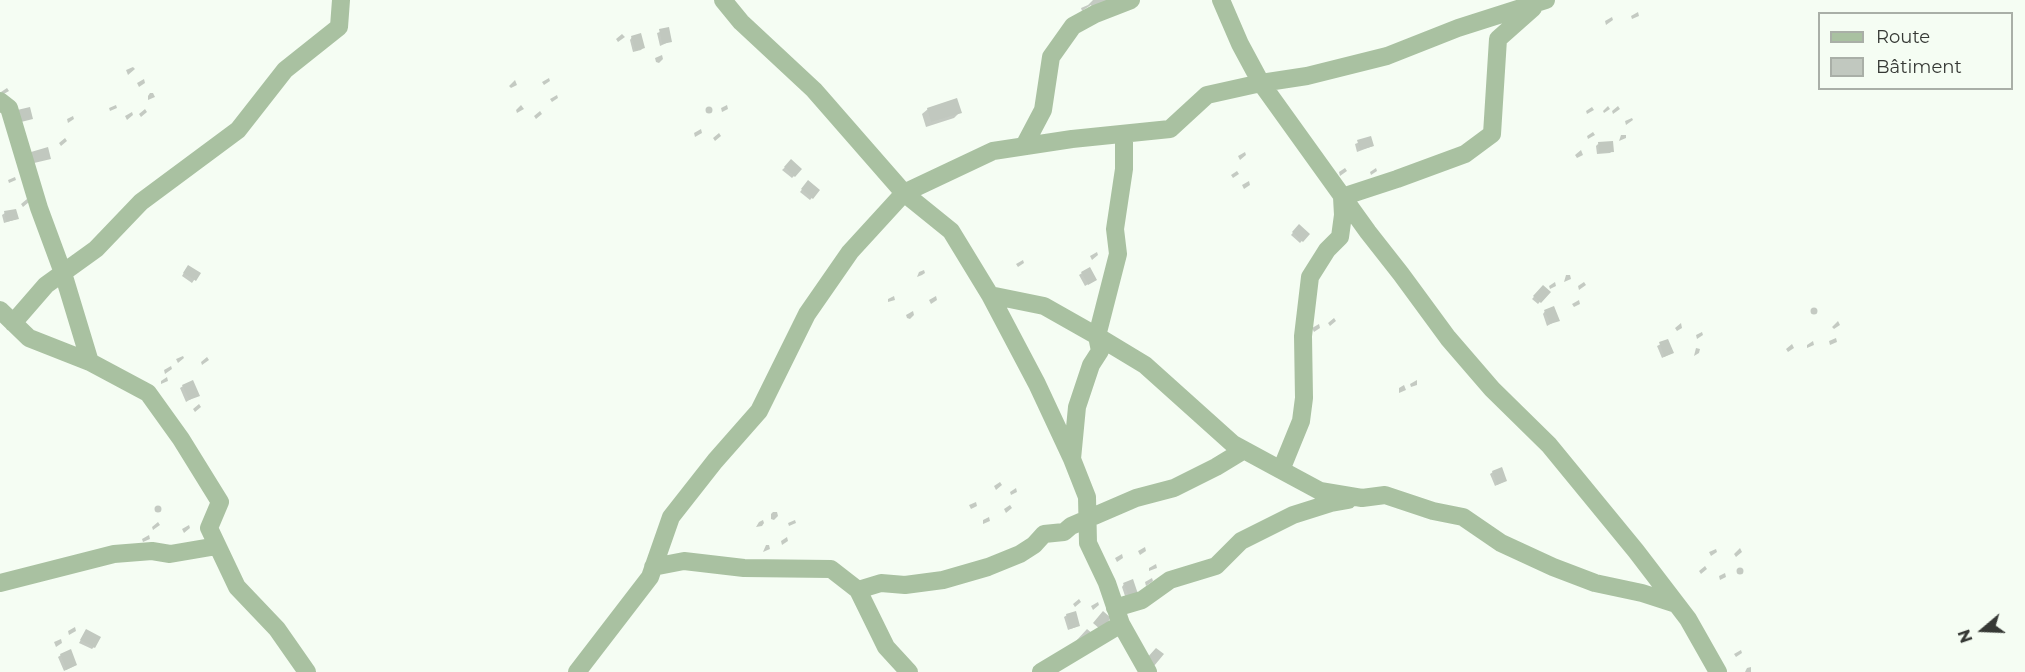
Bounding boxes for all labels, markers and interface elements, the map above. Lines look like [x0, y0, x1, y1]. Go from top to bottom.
legend [1818, 12, 2013, 90]
text: Route [1876, 26, 1930, 48]
text: Bâtiment [1876, 56, 1962, 78]
north arrow [1953, 600, 2013, 660]
text: N [1954, 627, 1977, 645]

